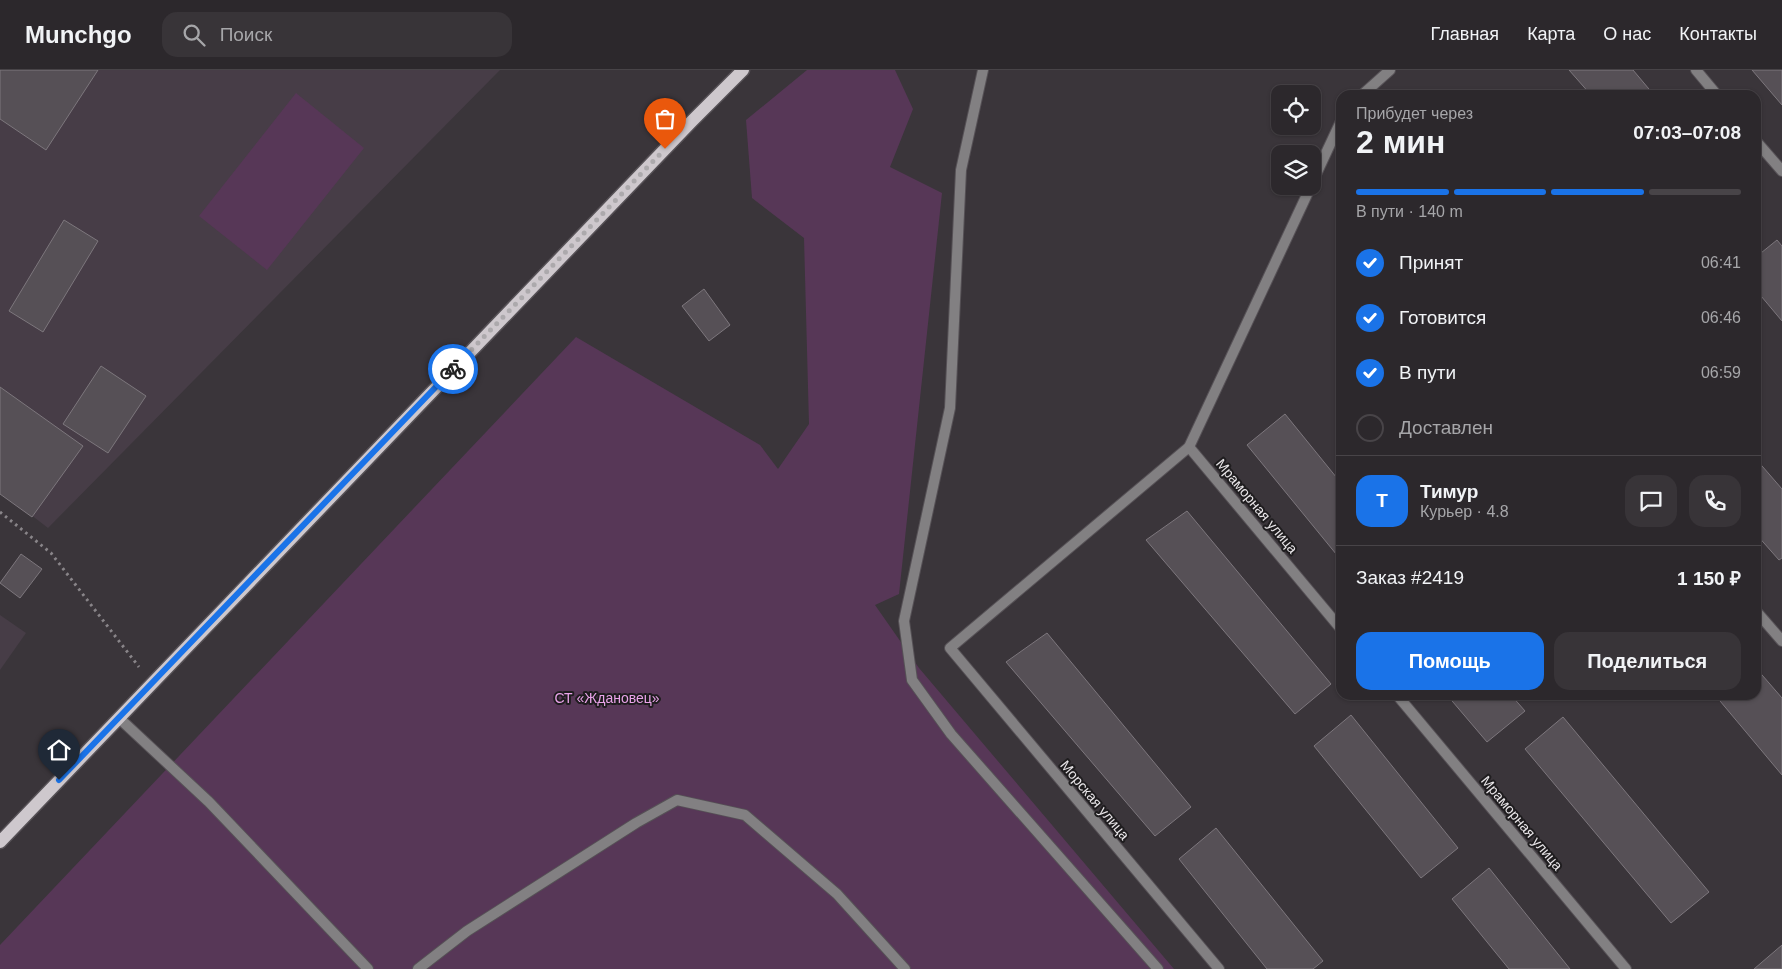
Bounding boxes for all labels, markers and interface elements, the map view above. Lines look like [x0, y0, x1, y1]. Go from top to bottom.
search box [162, 12, 512, 57]
text: Munchgo [25, 21, 132, 48]
icon: search [180, 21, 208, 49]
text: Поиск [220, 24, 272, 45]
text: Главная [1431, 24, 1499, 44]
text: Карта [1527, 24, 1575, 44]
text: О нас [1603, 24, 1651, 44]
text: Контакты [1679, 24, 1757, 44]
map controls [1271, 85, 1321, 195]
button: locate [1271, 85, 1321, 135]
pin [644, 98, 686, 149]
icon: bag [651, 105, 679, 133]
text: Прибудет через [1356, 105, 1473, 122]
text: 07:03–07:08 [1633, 122, 1741, 143]
text: 2 мин [1356, 124, 1445, 160]
button: layers [1271, 145, 1321, 195]
text: В пути · 140 m [1356, 203, 1463, 220]
icon: check [1356, 249, 1384, 277]
text: Принят [1399, 252, 1463, 273]
text: 06:41 [1701, 254, 1741, 271]
icon: check [1356, 304, 1384, 332]
text: Готовится [1399, 307, 1486, 328]
text: 06:46 [1701, 309, 1741, 326]
courier [428, 344, 478, 394]
icon: bike [439, 355, 467, 383]
icon: check [1356, 359, 1384, 387]
text: В пути [1399, 362, 1456, 383]
text: 06:59 [1701, 364, 1741, 381]
text: Доставлен [1399, 417, 1493, 438]
street label: Мраморная улица [1213, 456, 1301, 556]
button: chat [1625, 475, 1677, 527]
button: phone [1689, 475, 1741, 527]
text: Тимур [1420, 481, 1478, 502]
text: Т [1376, 490, 1388, 511]
text: Курьер · 4.8 [1420, 503, 1509, 520]
text: Заказ #2419 [1356, 567, 1464, 588]
text: 1 150 ₽ [1677, 568, 1741, 589]
button: Помощь [1356, 632, 1544, 690]
button: Поделиться [1554, 632, 1741, 690]
park label: СТ «Ждановец» [554, 690, 660, 706]
pin [38, 729, 80, 780]
icon: home [45, 736, 73, 764]
street label: Морская улица [1057, 757, 1133, 843]
street label: Мраморная улица [1478, 773, 1566, 873]

